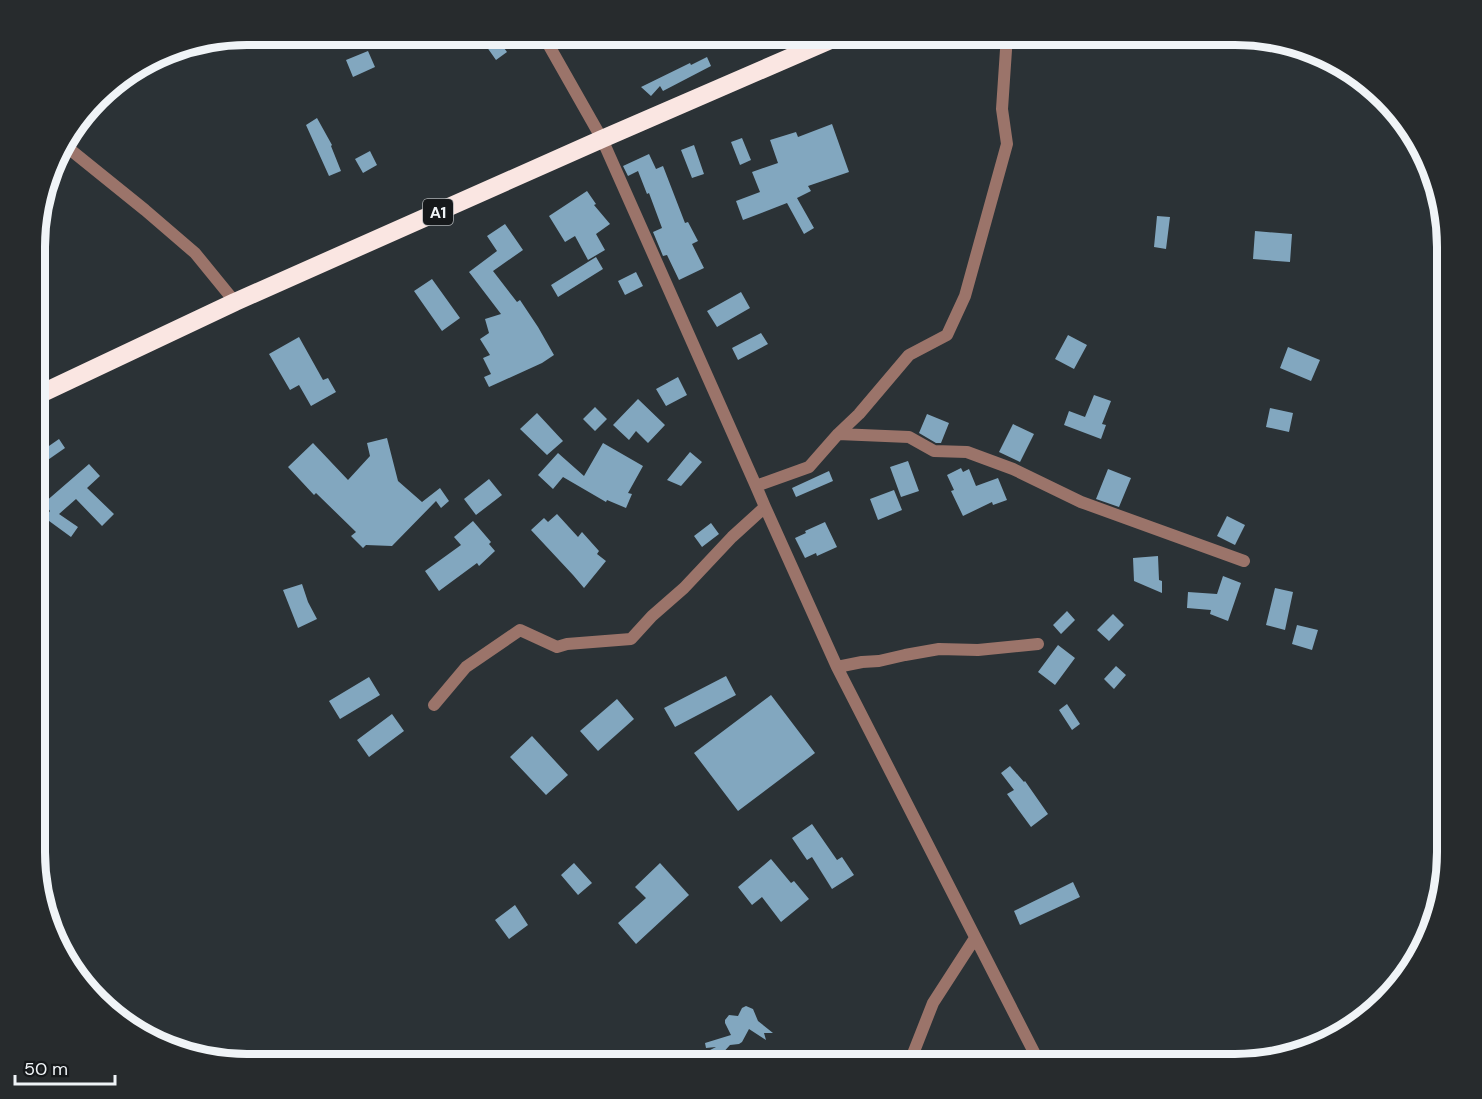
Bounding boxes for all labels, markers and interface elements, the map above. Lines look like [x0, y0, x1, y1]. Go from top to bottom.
road number: A1 [423, 199, 453, 225]
scale bar [15, 1048, 116, 1086]
text: 50 m [24, 1057, 68, 1081]

